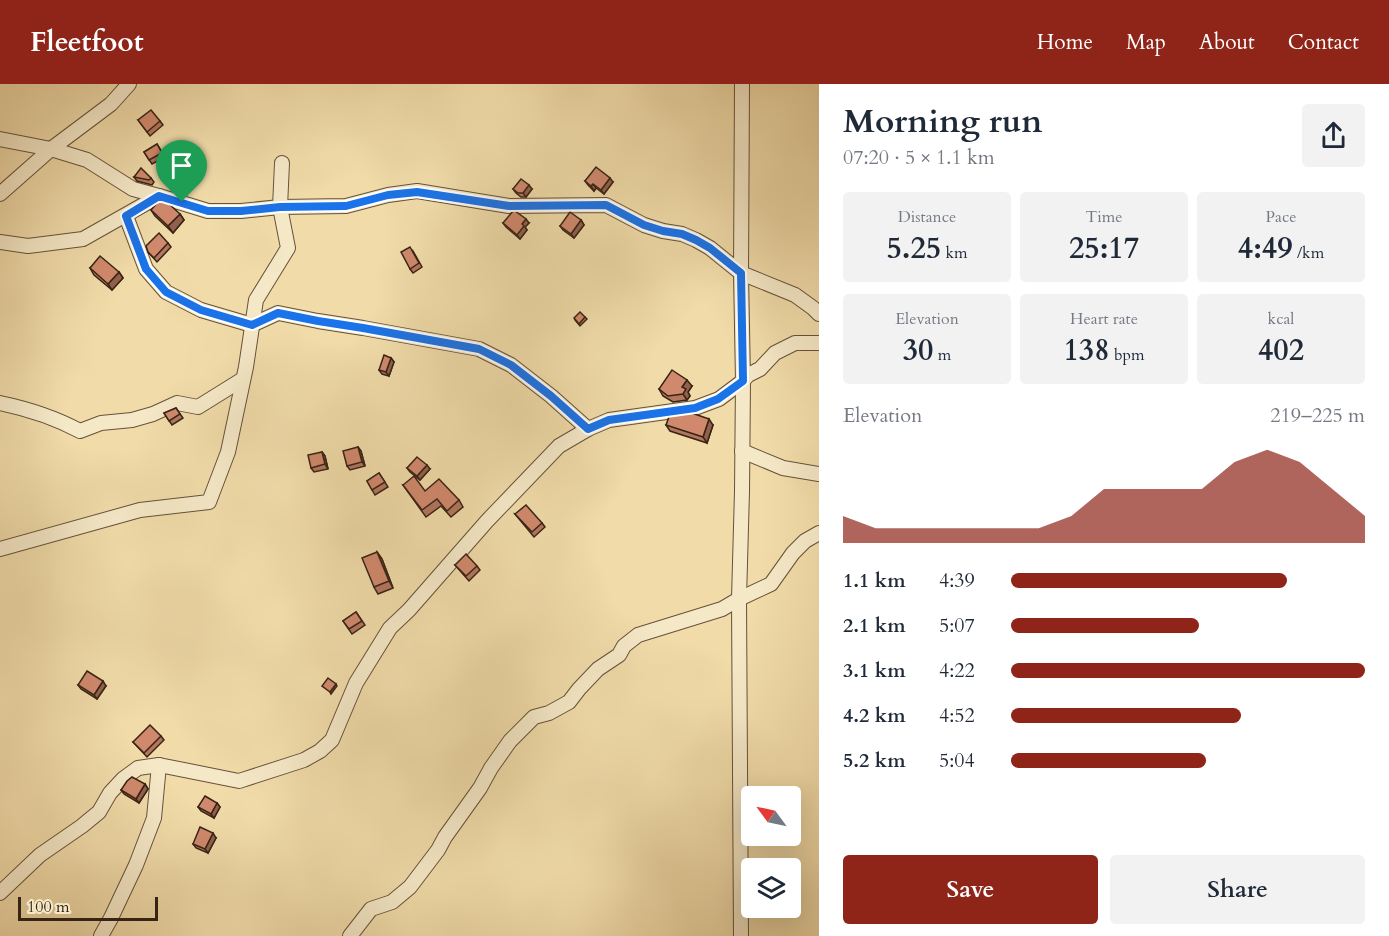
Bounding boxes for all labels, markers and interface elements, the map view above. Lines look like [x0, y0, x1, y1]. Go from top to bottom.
text: Fleetfoot [30, 23, 144, 61]
text: Home [1037, 28, 1093, 57]
text: Map [1126, 28, 1166, 57]
text: About [1199, 28, 1255, 57]
text: Contact [1288, 28, 1359, 57]
text: Morning run [843, 99, 1043, 144]
button: share [1302, 104, 1365, 167]
pin [156, 140, 207, 202]
text: 07:20 · 5 × 1.1 km [843, 144, 995, 171]
icon: arrive [165, 149, 198, 182]
text: Distance [898, 206, 956, 228]
text: Time [1085, 206, 1123, 228]
text: Pace [1266, 206, 1296, 228]
text: 5.25 [886, 228, 941, 269]
text: 25:17 [1069, 228, 1139, 269]
text: 4:49 [1238, 228, 1293, 269]
text: km [941, 242, 968, 264]
text: /km [1293, 242, 1324, 264]
text: Elevation [895, 308, 959, 330]
text: Heart rate [1070, 308, 1138, 330]
text: kcal [1268, 308, 1294, 330]
text: 30 [903, 330, 933, 371]
text: 138 [1063, 330, 1110, 371]
text: 402 [1258, 330, 1304, 371]
text: m [933, 344, 951, 366]
text: bpm [1110, 344, 1145, 366]
text: Elevation [843, 402, 922, 429]
text: 219–225 m [1270, 402, 1365, 429]
text: 1.1 km [843, 567, 906, 594]
text: 4:39 [939, 567, 975, 594]
text: 2.1 km [843, 612, 906, 639]
text: 5:07 [939, 612, 975, 639]
text: 3.1 km [843, 657, 906, 684]
text: 4:22 [939, 657, 975, 684]
text: 4.2 km [843, 702, 906, 729]
text: 4:52 [939, 702, 975, 729]
text: 5.2 km [843, 747, 906, 774]
text: 5:04 [939, 747, 975, 774]
north arrow [741, 786, 801, 846]
map controls [741, 786, 801, 918]
button: Save [843, 855, 1098, 924]
button: Share [1110, 855, 1365, 924]
button: layers [741, 858, 801, 918]
scale bar [18, 894, 158, 922]
text: 100 m [27, 896, 69, 918]

